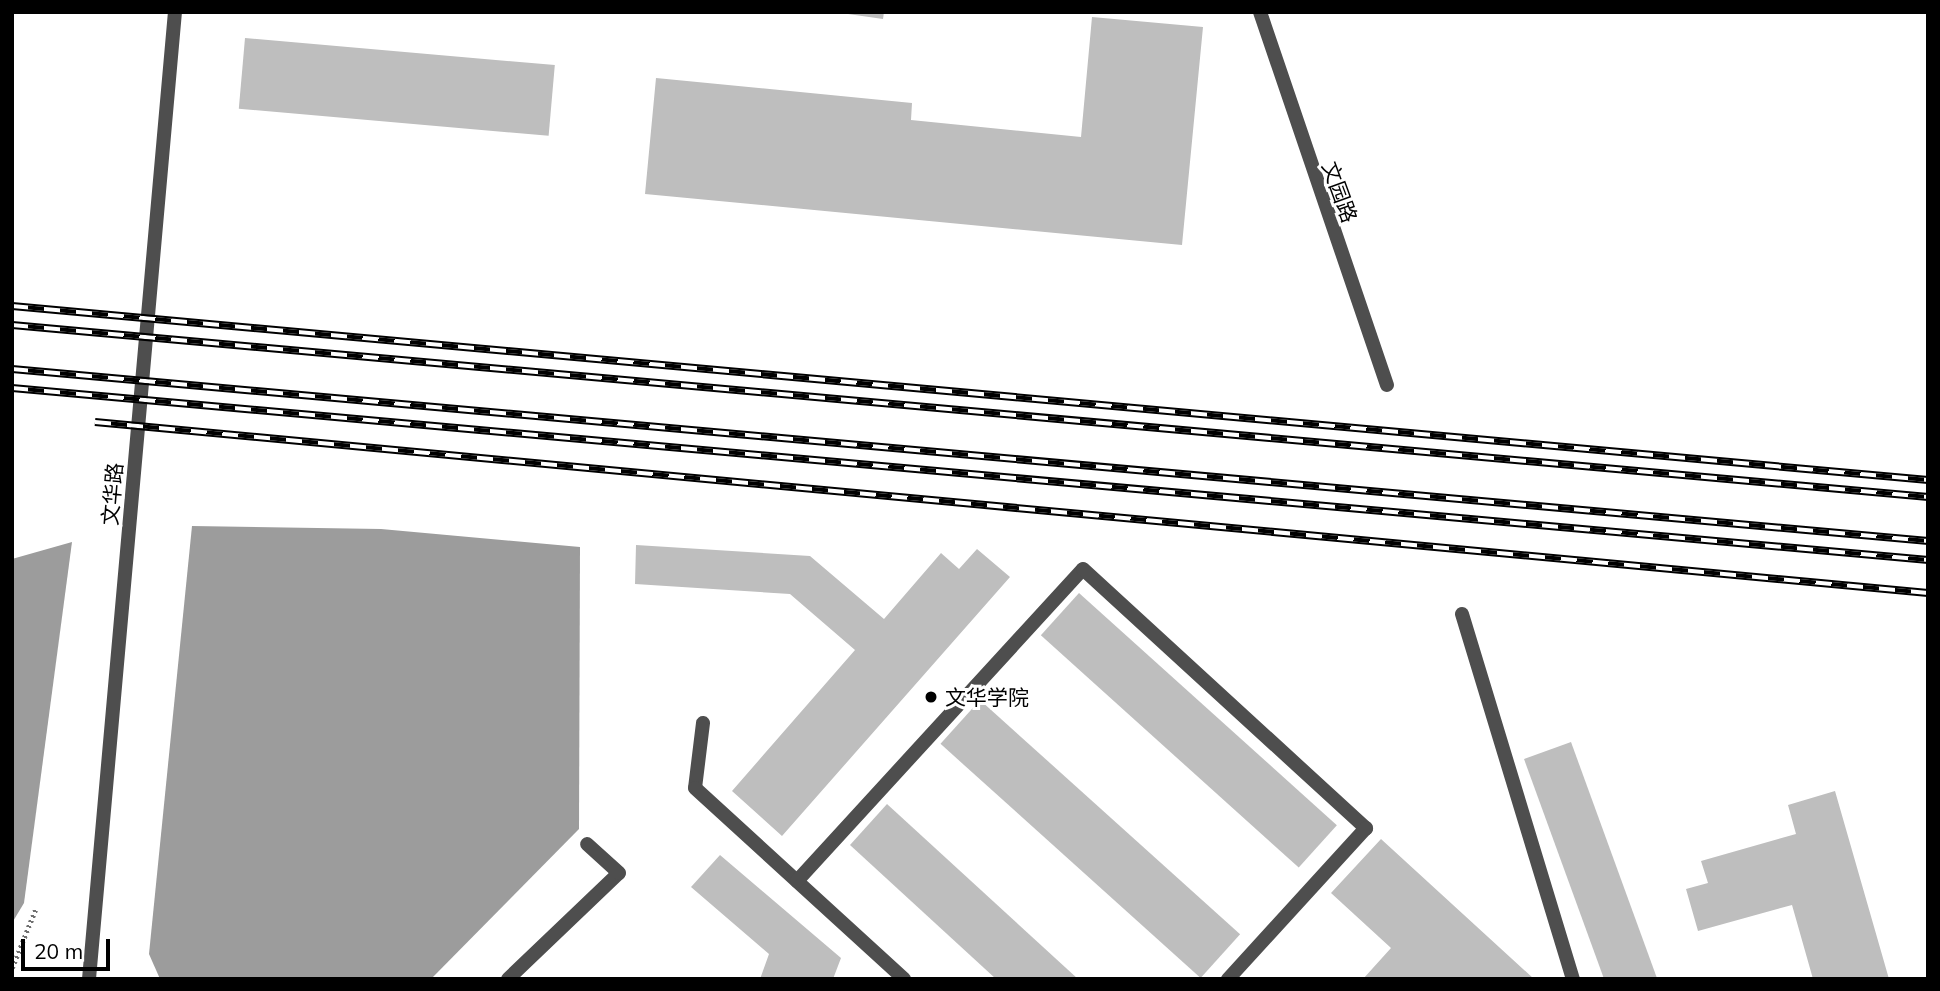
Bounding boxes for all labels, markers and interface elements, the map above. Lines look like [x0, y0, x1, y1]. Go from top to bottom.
street label: 文园路 [1317, 158, 1363, 226]
street label: 文华路 [97, 462, 127, 526]
place label: 文华学院 [945, 684, 1029, 710]
marker: 文华学院 [923, 689, 939, 705]
scale bar [24, 925, 114, 969]
text: 20 m [34, 938, 83, 964]

